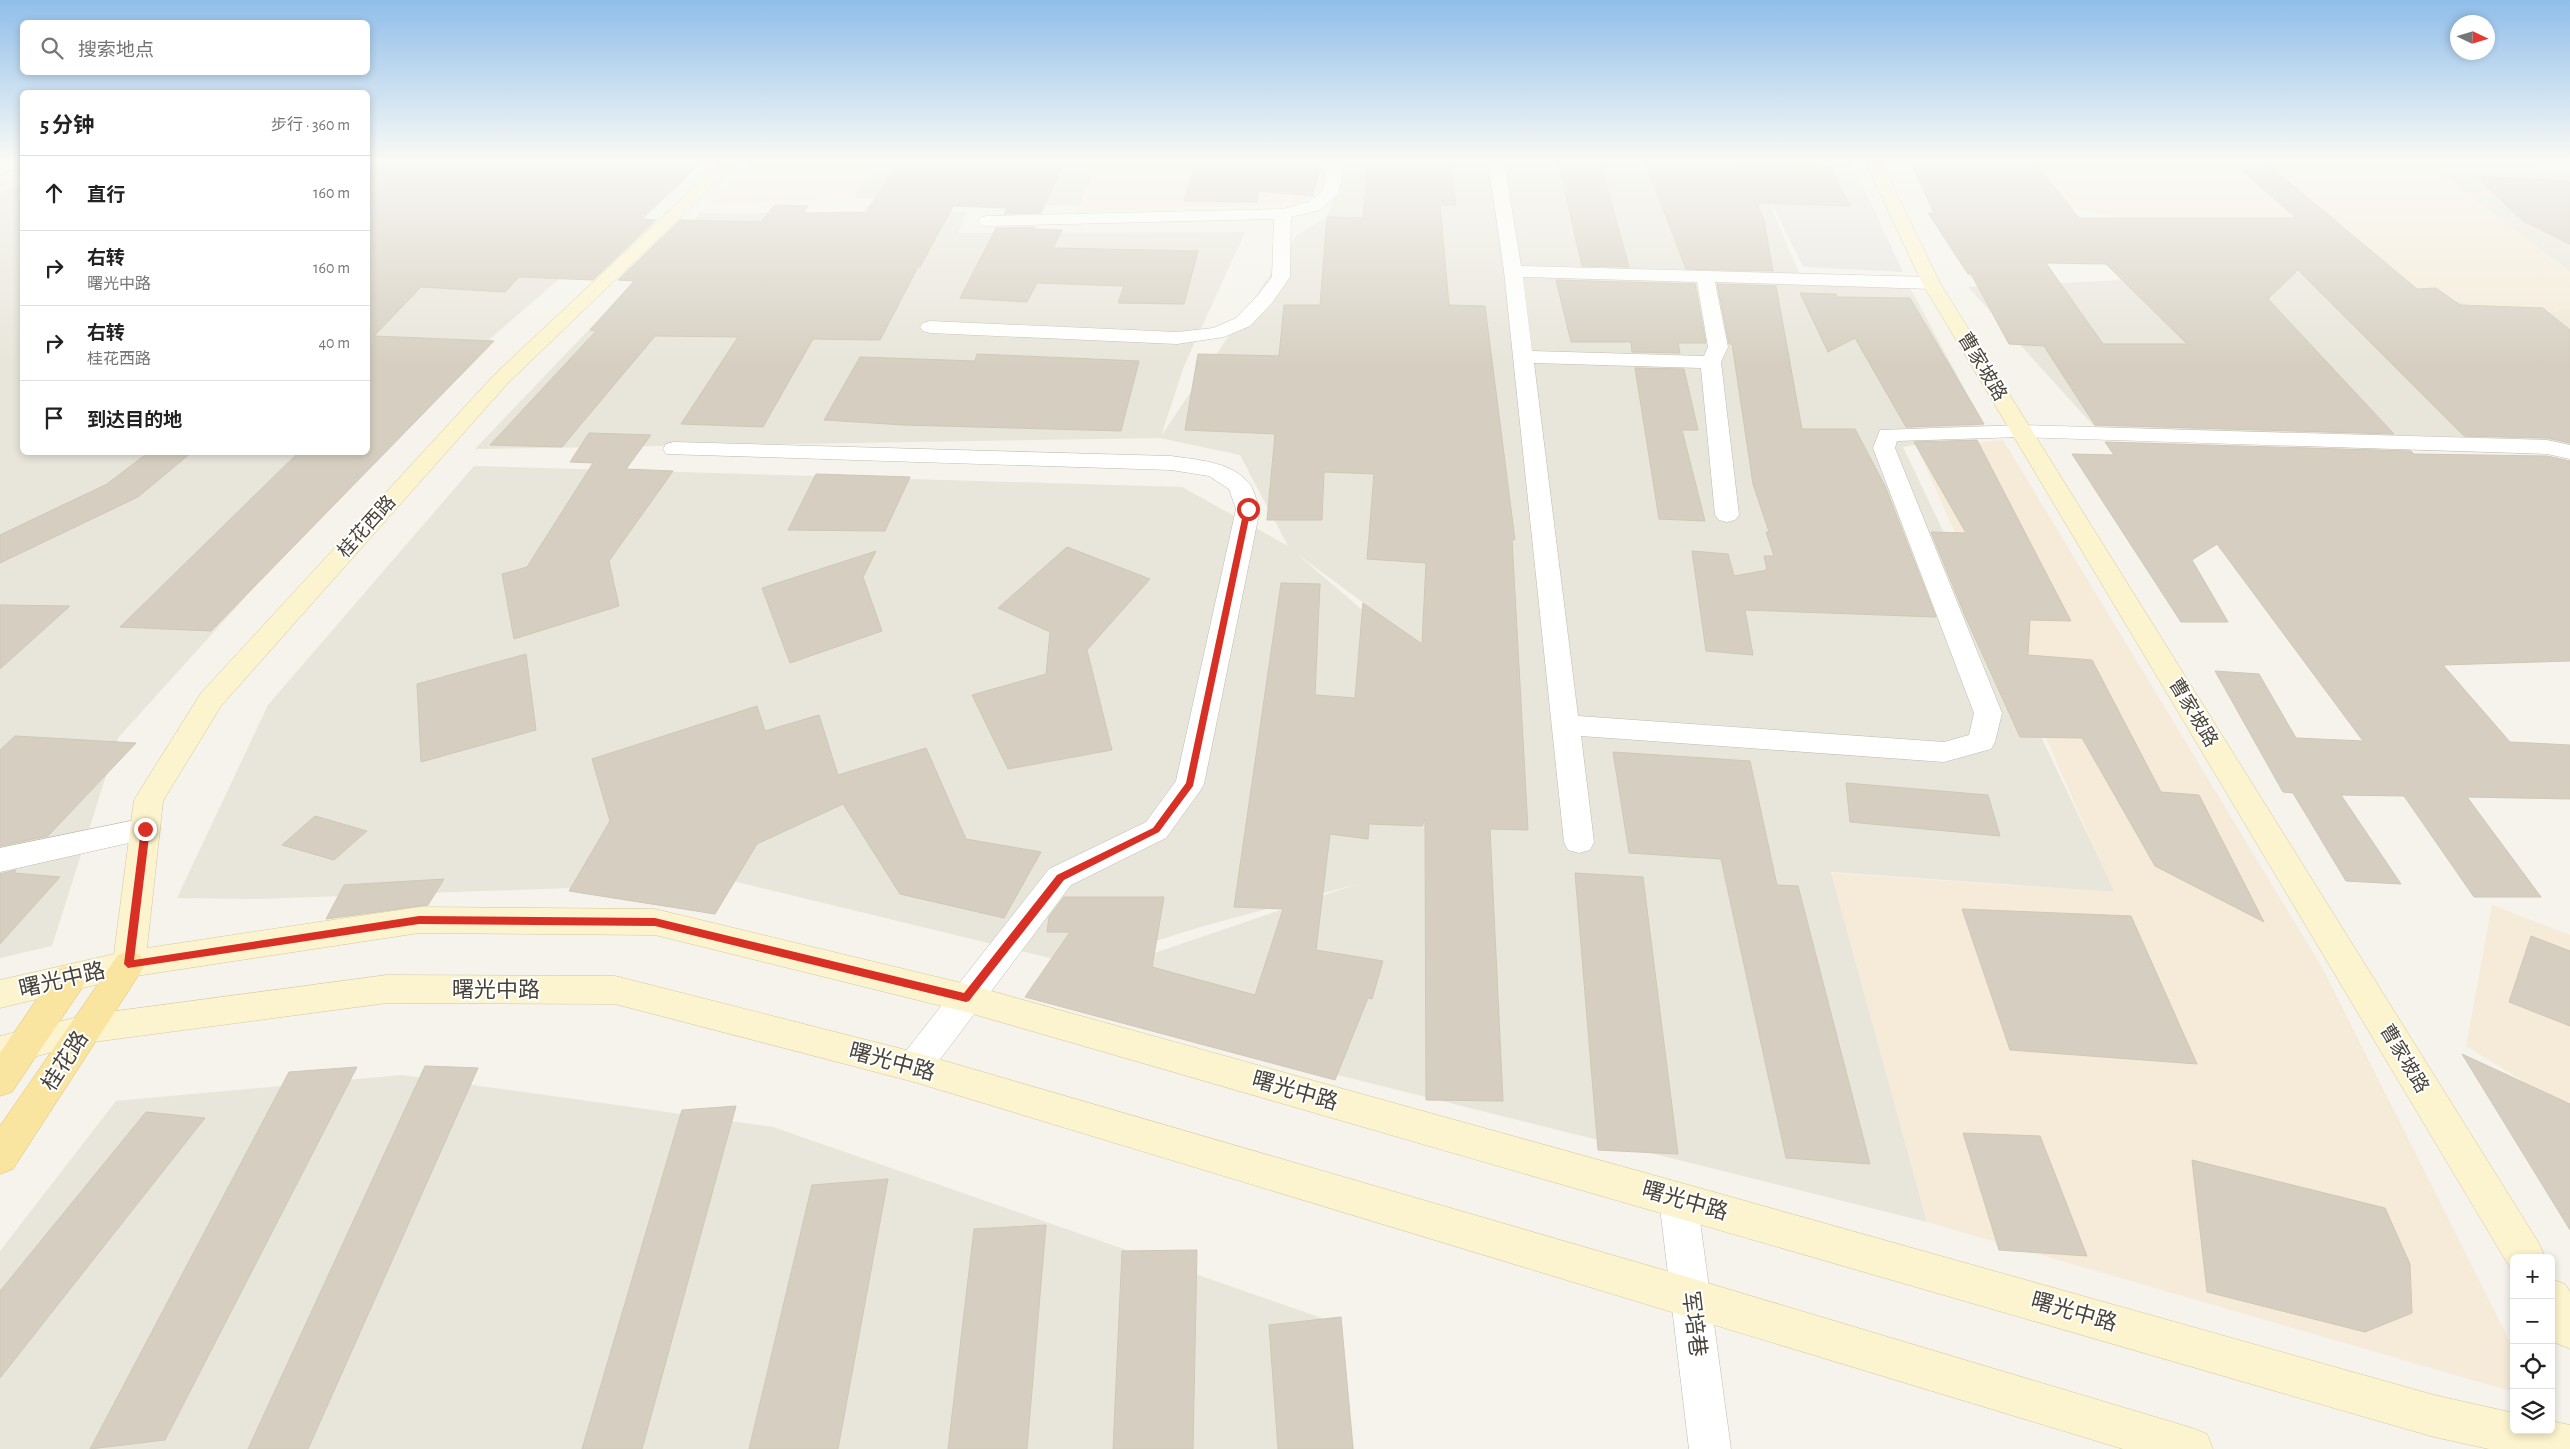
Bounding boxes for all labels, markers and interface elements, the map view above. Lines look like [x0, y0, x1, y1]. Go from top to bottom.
north arrow [2450, 15, 2495, 60]
search box [20, 20, 370, 75]
icon: search [38, 34, 66, 62]
text: 搜索地点 [78, 41, 154, 60]
text: 5 分钟 [40, 115, 94, 136]
text: 步行 · 360 m [271, 117, 350, 133]
icon: ahead [40, 179, 68, 207]
text: 160 m [313, 185, 350, 201]
text: 直行 [87, 186, 125, 205]
text: 右转 [87, 249, 125, 268]
icon: right [40, 254, 68, 282]
text: 160 m [313, 260, 350, 276]
text: 曙光中路 [87, 276, 151, 292]
text: 右转 [87, 324, 125, 343]
street label: 曹家坡路 [1954, 328, 2011, 404]
icon: right [40, 329, 68, 357]
text: 40 m [318, 335, 350, 351]
text: 桂花西路 [87, 351, 151, 367]
icon: arrive [40, 404, 68, 432]
text: 到达目的地 [87, 411, 182, 430]
street label: 桂花西路 [334, 492, 399, 562]
route start [1237, 498, 1260, 521]
street label: 曹家坡路 [2165, 674, 2222, 750]
route end [134, 818, 157, 841]
street label: 曙光中路 [16, 958, 107, 1001]
street label: 曙光中路 [452, 978, 540, 1001]
street label: 曹家坡路 [2376, 1020, 2433, 1096]
street label: 桂花路 [37, 1027, 92, 1095]
street label: 曙光中路 [847, 1039, 938, 1084]
street label: 曙光中路 [1250, 1067, 1341, 1114]
street label: 曙光中路 [1640, 1177, 1731, 1224]
map controls [2510, 1254, 2555, 1434]
button: + [2510, 1254, 2555, 1299]
street label: 曙光中路 [2029, 1288, 2120, 1335]
street label: 军培巷 [1679, 1290, 1710, 1358]
button: − [2510, 1299, 2555, 1344]
button: locate [2510, 1344, 2555, 1389]
button: layers [2510, 1389, 2555, 1434]

